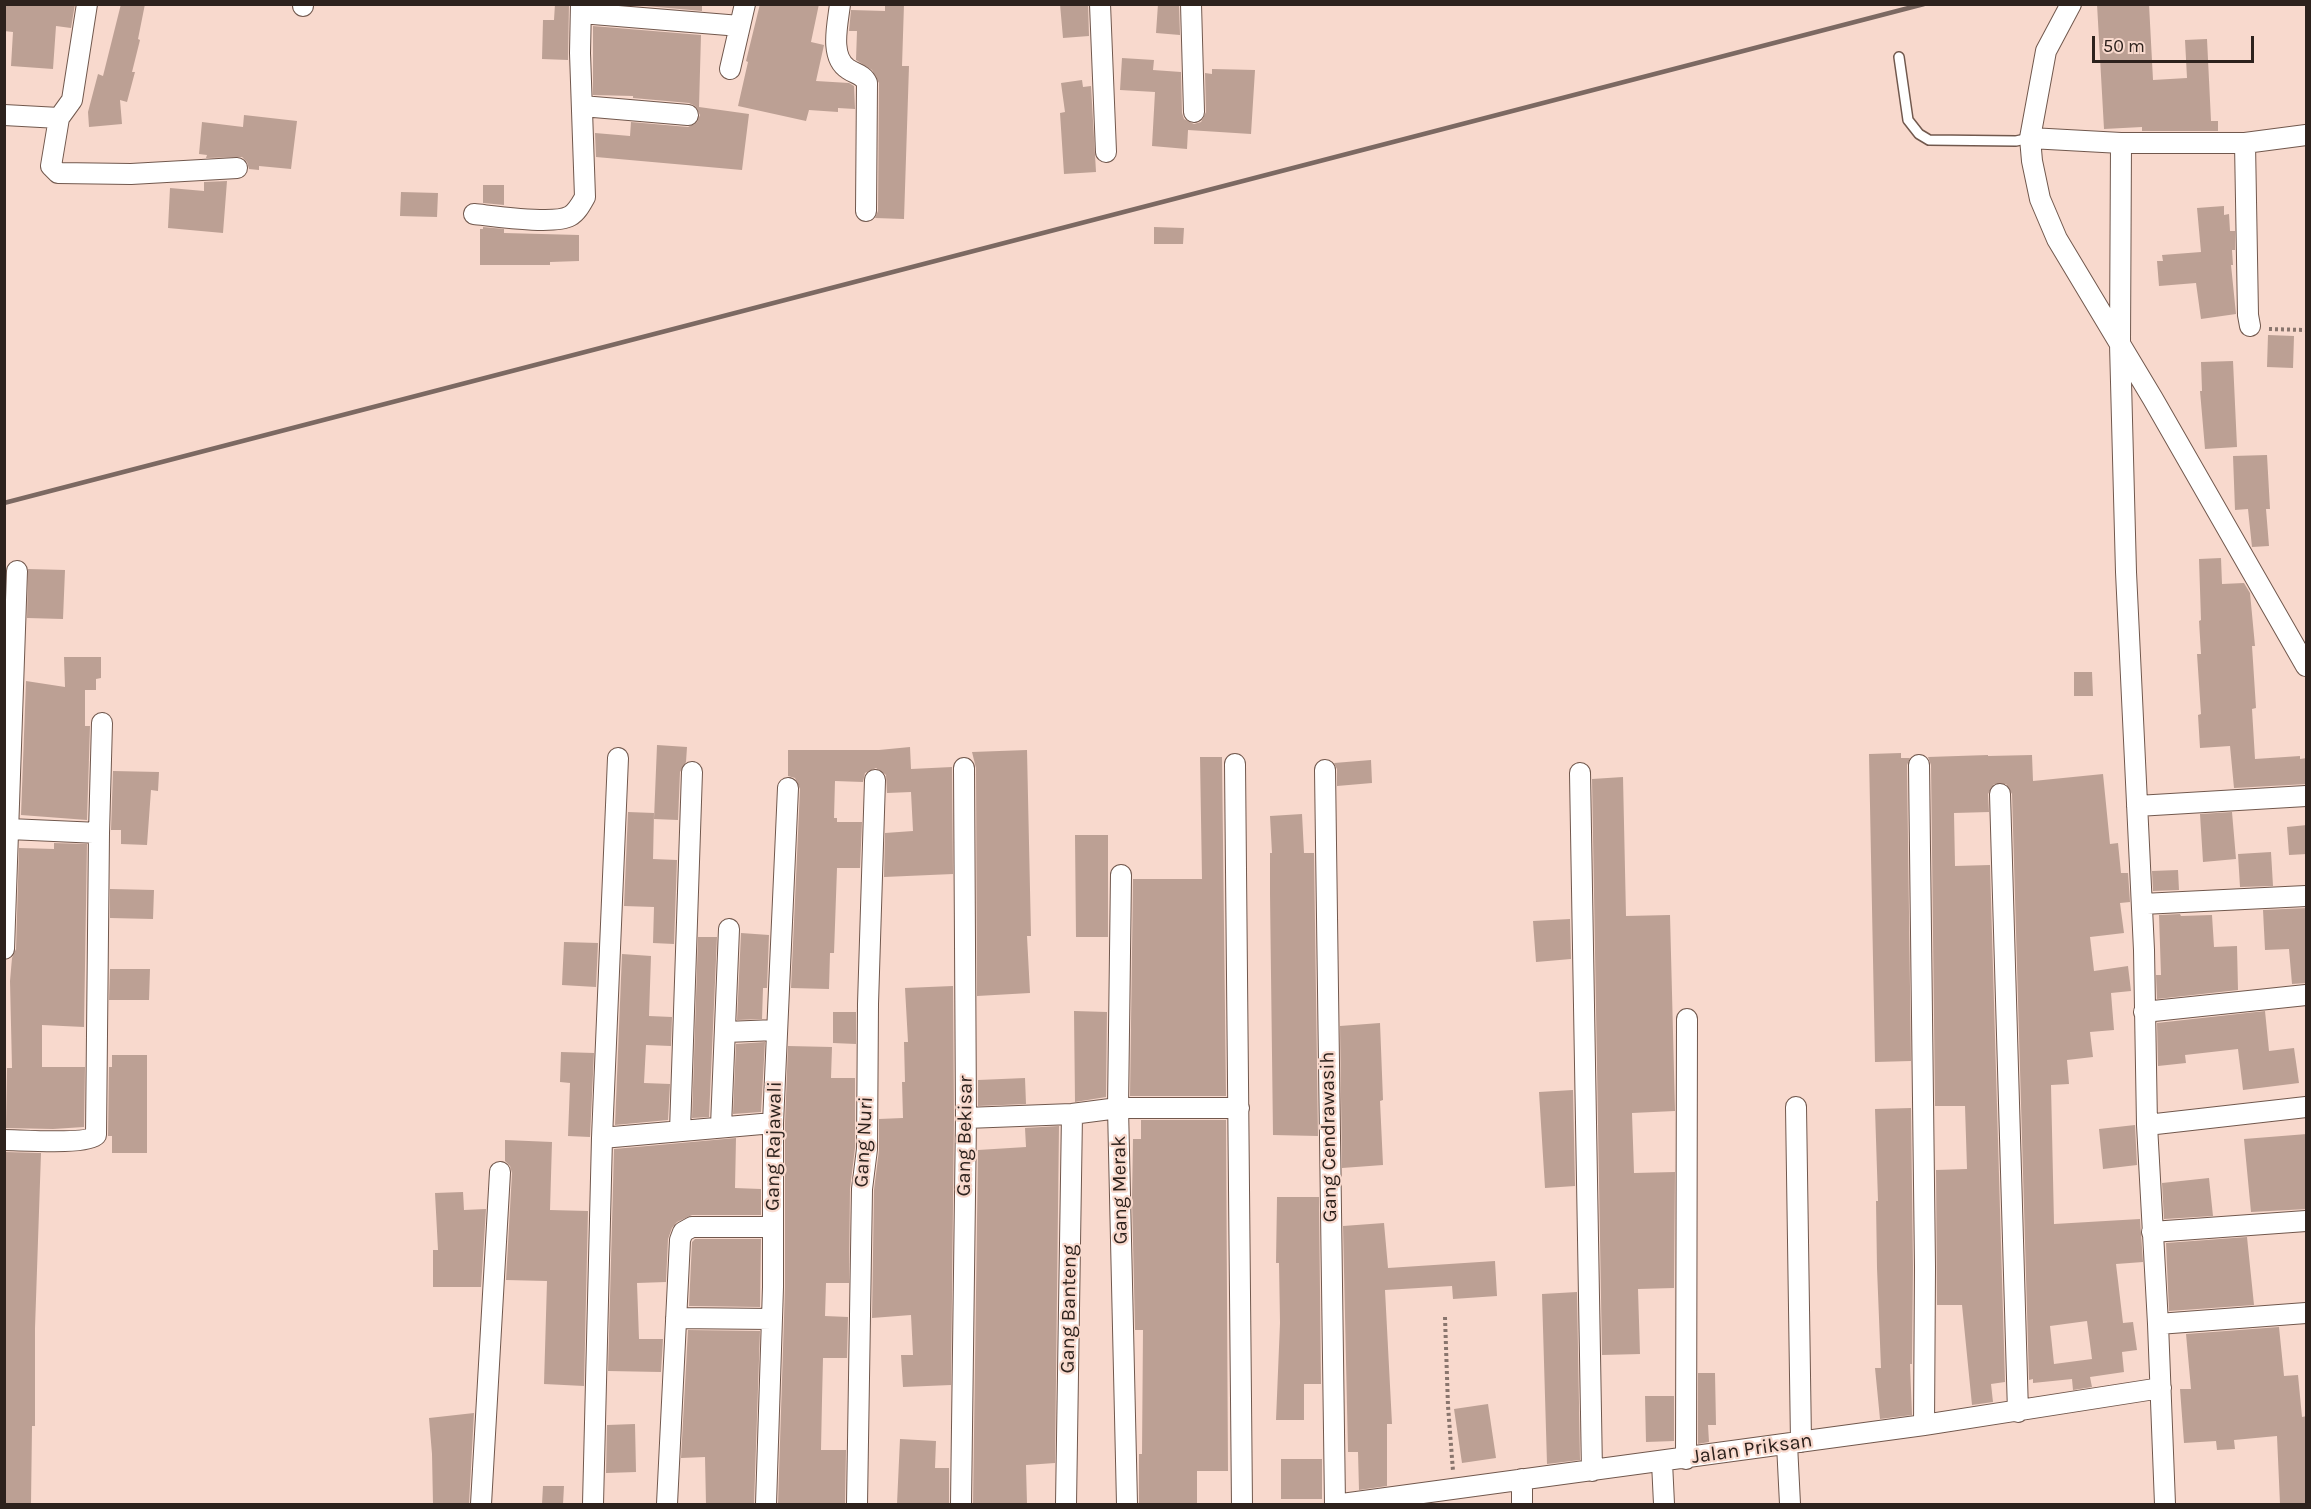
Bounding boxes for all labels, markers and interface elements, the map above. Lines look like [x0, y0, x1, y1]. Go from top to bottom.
scale bar [2095, 24, 2257, 62]
text: 50 m [2103, 35, 2145, 57]
street label: Gang Cendrawasih [1316, 1051, 1342, 1223]
street label: Gang Bekisar [952, 1075, 978, 1197]
street label: Gang Rajawali [761, 1081, 787, 1211]
street label: Gang Nuri [850, 1096, 878, 1188]
street label: Gang Merak [1107, 1135, 1133, 1245]
street label: Gang Banteng [1056, 1244, 1082, 1374]
street label: Jalan Priksan [1690, 1429, 1814, 1469]

